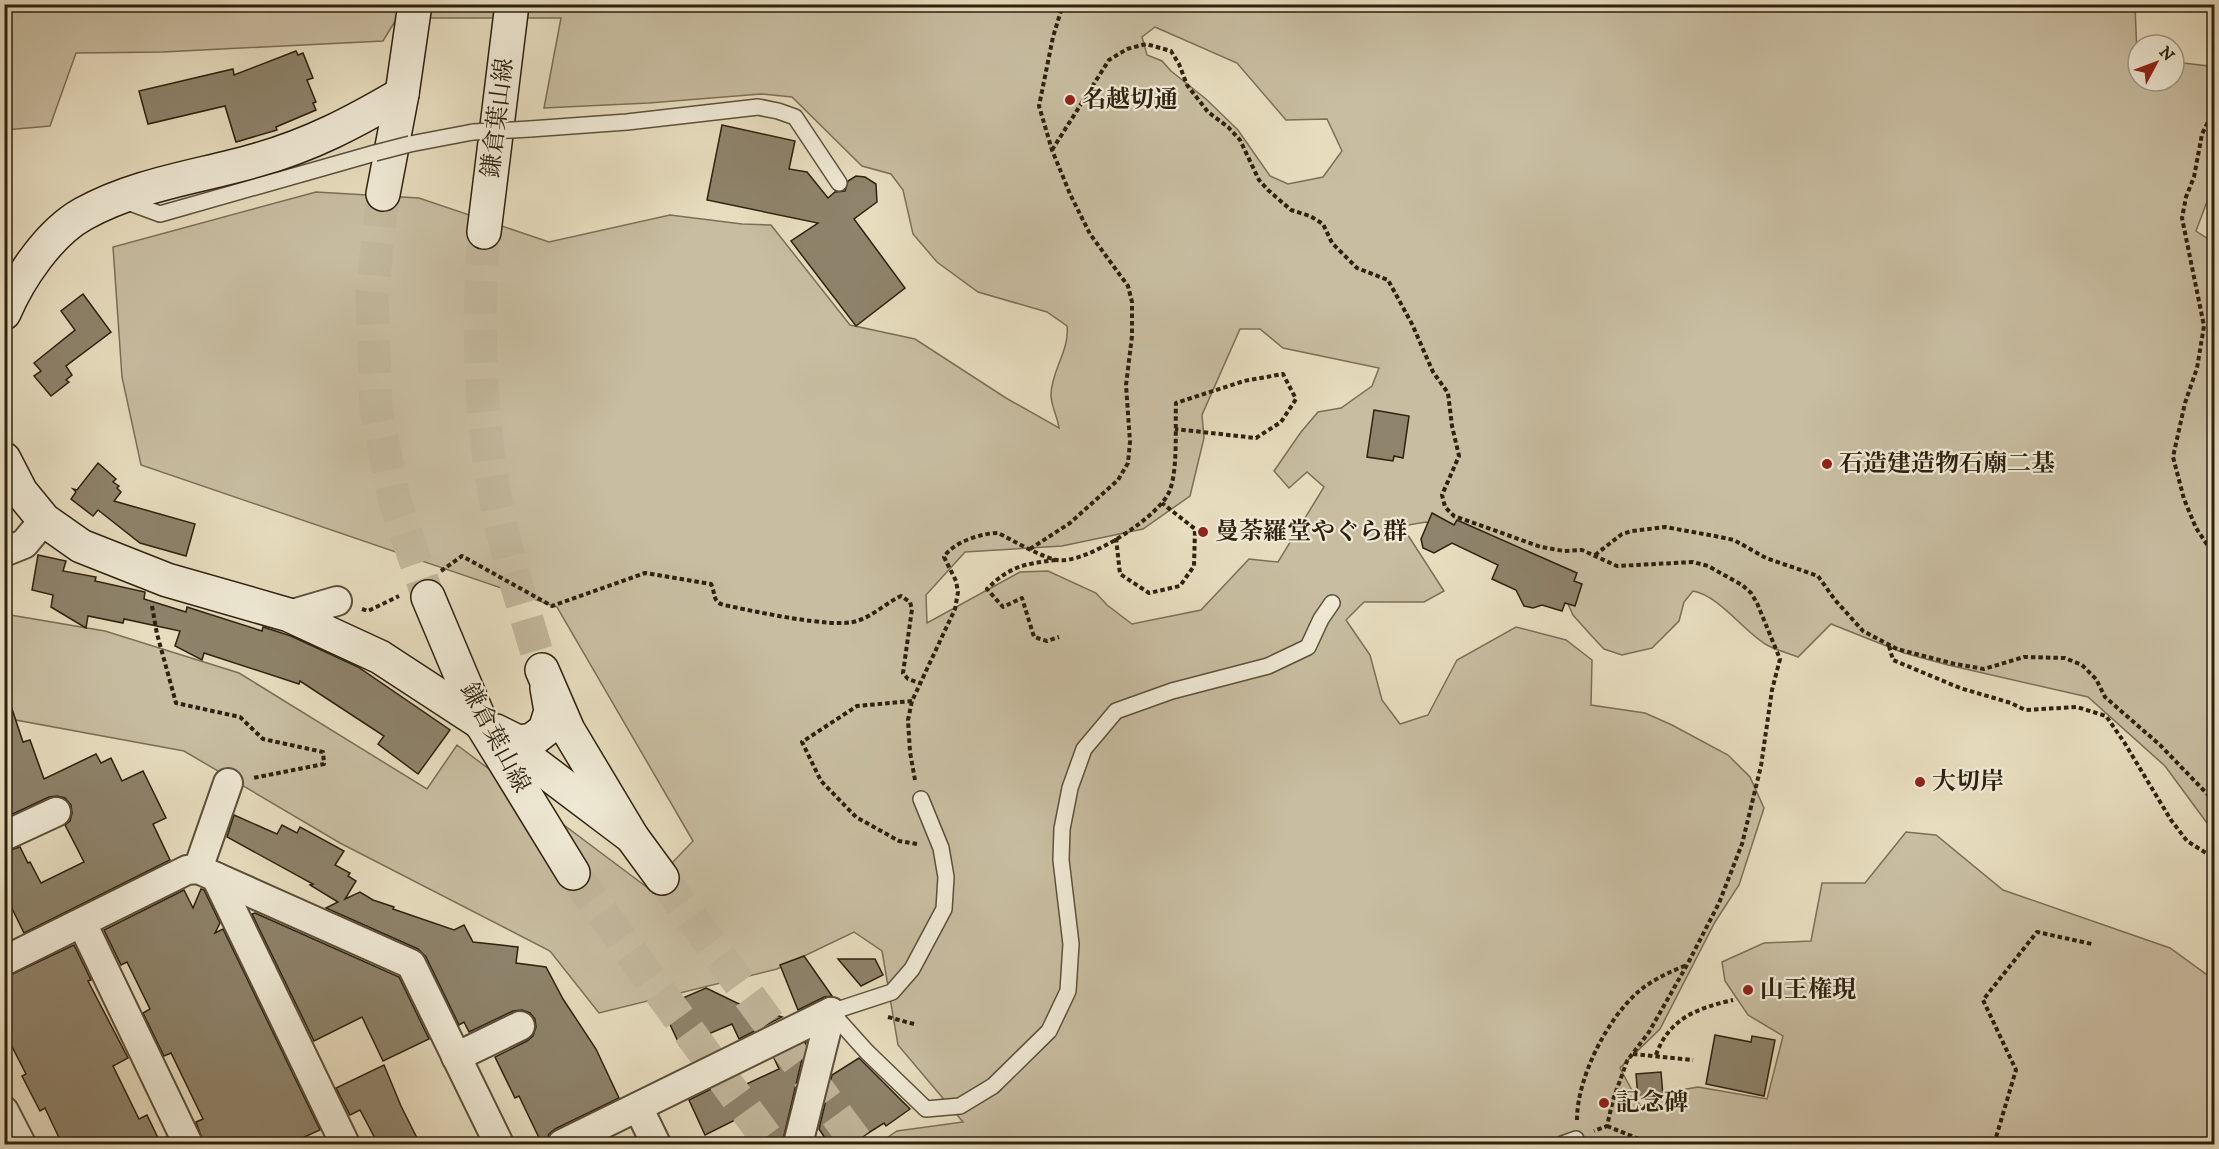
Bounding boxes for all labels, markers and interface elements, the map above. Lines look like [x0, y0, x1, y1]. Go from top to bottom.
north arrow [2126, 33, 2186, 93]
text: N [2155, 42, 2178, 65]
street label: 鎌倉葉山線 [476, 57, 520, 179]
place label: 名越切通 [1082, 85, 1178, 115]
marker: 名越切通 [1063, 93, 1077, 107]
place label: 石造建造物石廟二基 [1839, 449, 2055, 479]
marker: 石造建造物石廟二基 [1820, 457, 1834, 471]
place label: 曼荼羅堂やぐら群 [1215, 517, 1407, 547]
marker: 曼荼羅堂やぐら群 [1196, 525, 1210, 539]
street label: 鎌倉葉山線 [454, 678, 536, 798]
place label: 大切岸 [1932, 767, 2004, 797]
marker: 大切岸 [1913, 775, 1927, 789]
place label: 山王権現 [1760, 975, 1856, 1005]
marker: 山王権現 [1741, 983, 1755, 997]
place label: 記念碑 [1616, 1088, 1688, 1118]
marker: 記念碑 [1597, 1096, 1611, 1110]

